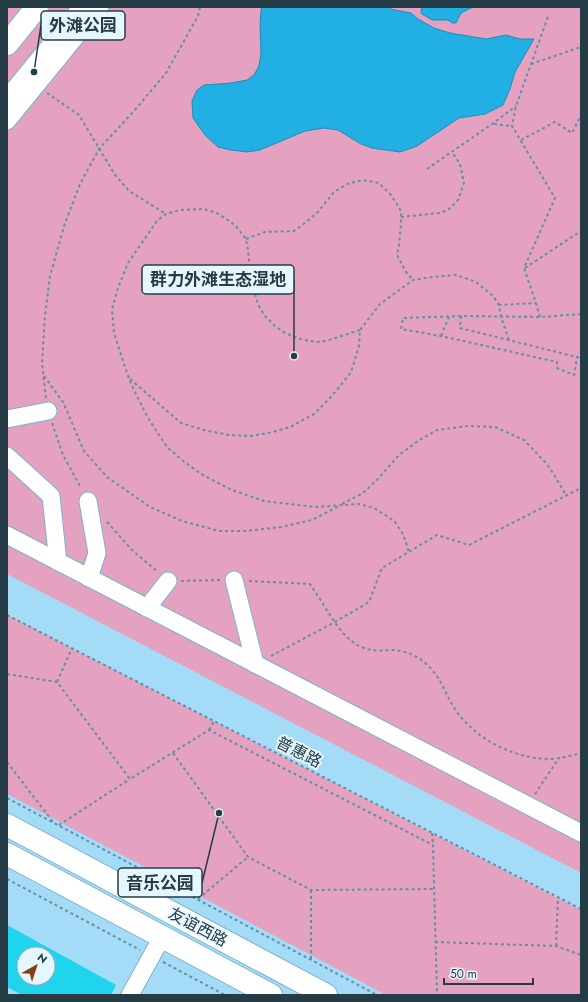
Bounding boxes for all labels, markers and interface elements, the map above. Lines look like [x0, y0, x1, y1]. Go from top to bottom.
callout: 外滩公园 [41, 11, 125, 40]
text: 外滩公园 [49, 13, 117, 37]
callout: 群力外滩生态湿地 [142, 265, 294, 294]
text: 群力外滩生态湿地 [150, 267, 286, 291]
street label: 普惠路 [272, 731, 326, 773]
callout: 音乐公园 [118, 868, 202, 897]
text: 音乐公园 [126, 871, 194, 895]
street label: 友谊西路 [164, 902, 232, 952]
north arrow [16, 946, 56, 986]
text: N [34, 949, 51, 967]
scale bar [444, 960, 533, 986]
text: 50 m [450, 965, 477, 983]

